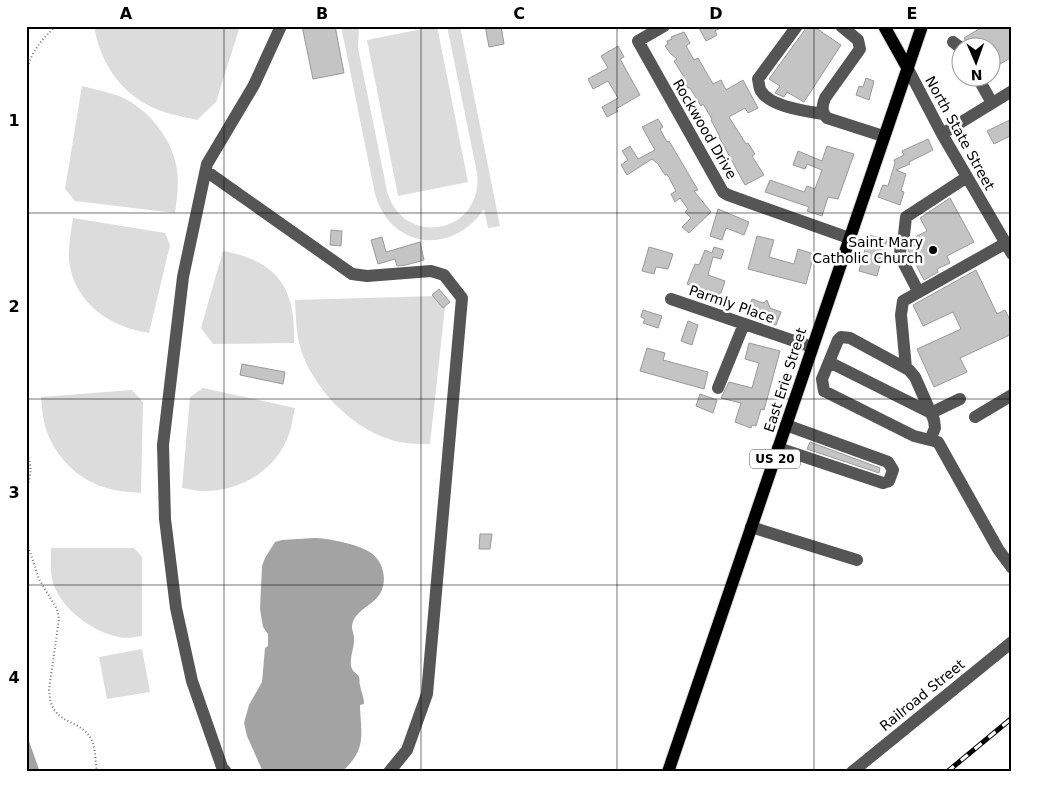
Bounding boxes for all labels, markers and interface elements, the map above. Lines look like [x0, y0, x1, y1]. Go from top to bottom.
text: A [120, 4, 133, 23]
text: B [316, 4, 328, 23]
text: C [513, 4, 525, 23]
text: D [709, 4, 723, 23]
text: E [907, 4, 917, 23]
north arrow [950, 38, 1000, 88]
street label: North State Street [922, 73, 998, 193]
street label: Rockwood Drive [670, 76, 740, 182]
text: 1 [8, 111, 20, 130]
place label: Saint Mary Catholic Church [812, 234, 923, 266]
marker: Saint Mary Catholic Church [927, 244, 939, 256]
street label: Parmly Place [687, 282, 777, 326]
text: 2 [8, 297, 20, 316]
street label: East Erie Street [761, 325, 810, 434]
road number: US 20 [750, 449, 800, 468]
text: 3 [8, 483, 20, 502]
street label: Railroad Street [876, 656, 968, 734]
text: 4 [8, 668, 20, 687]

